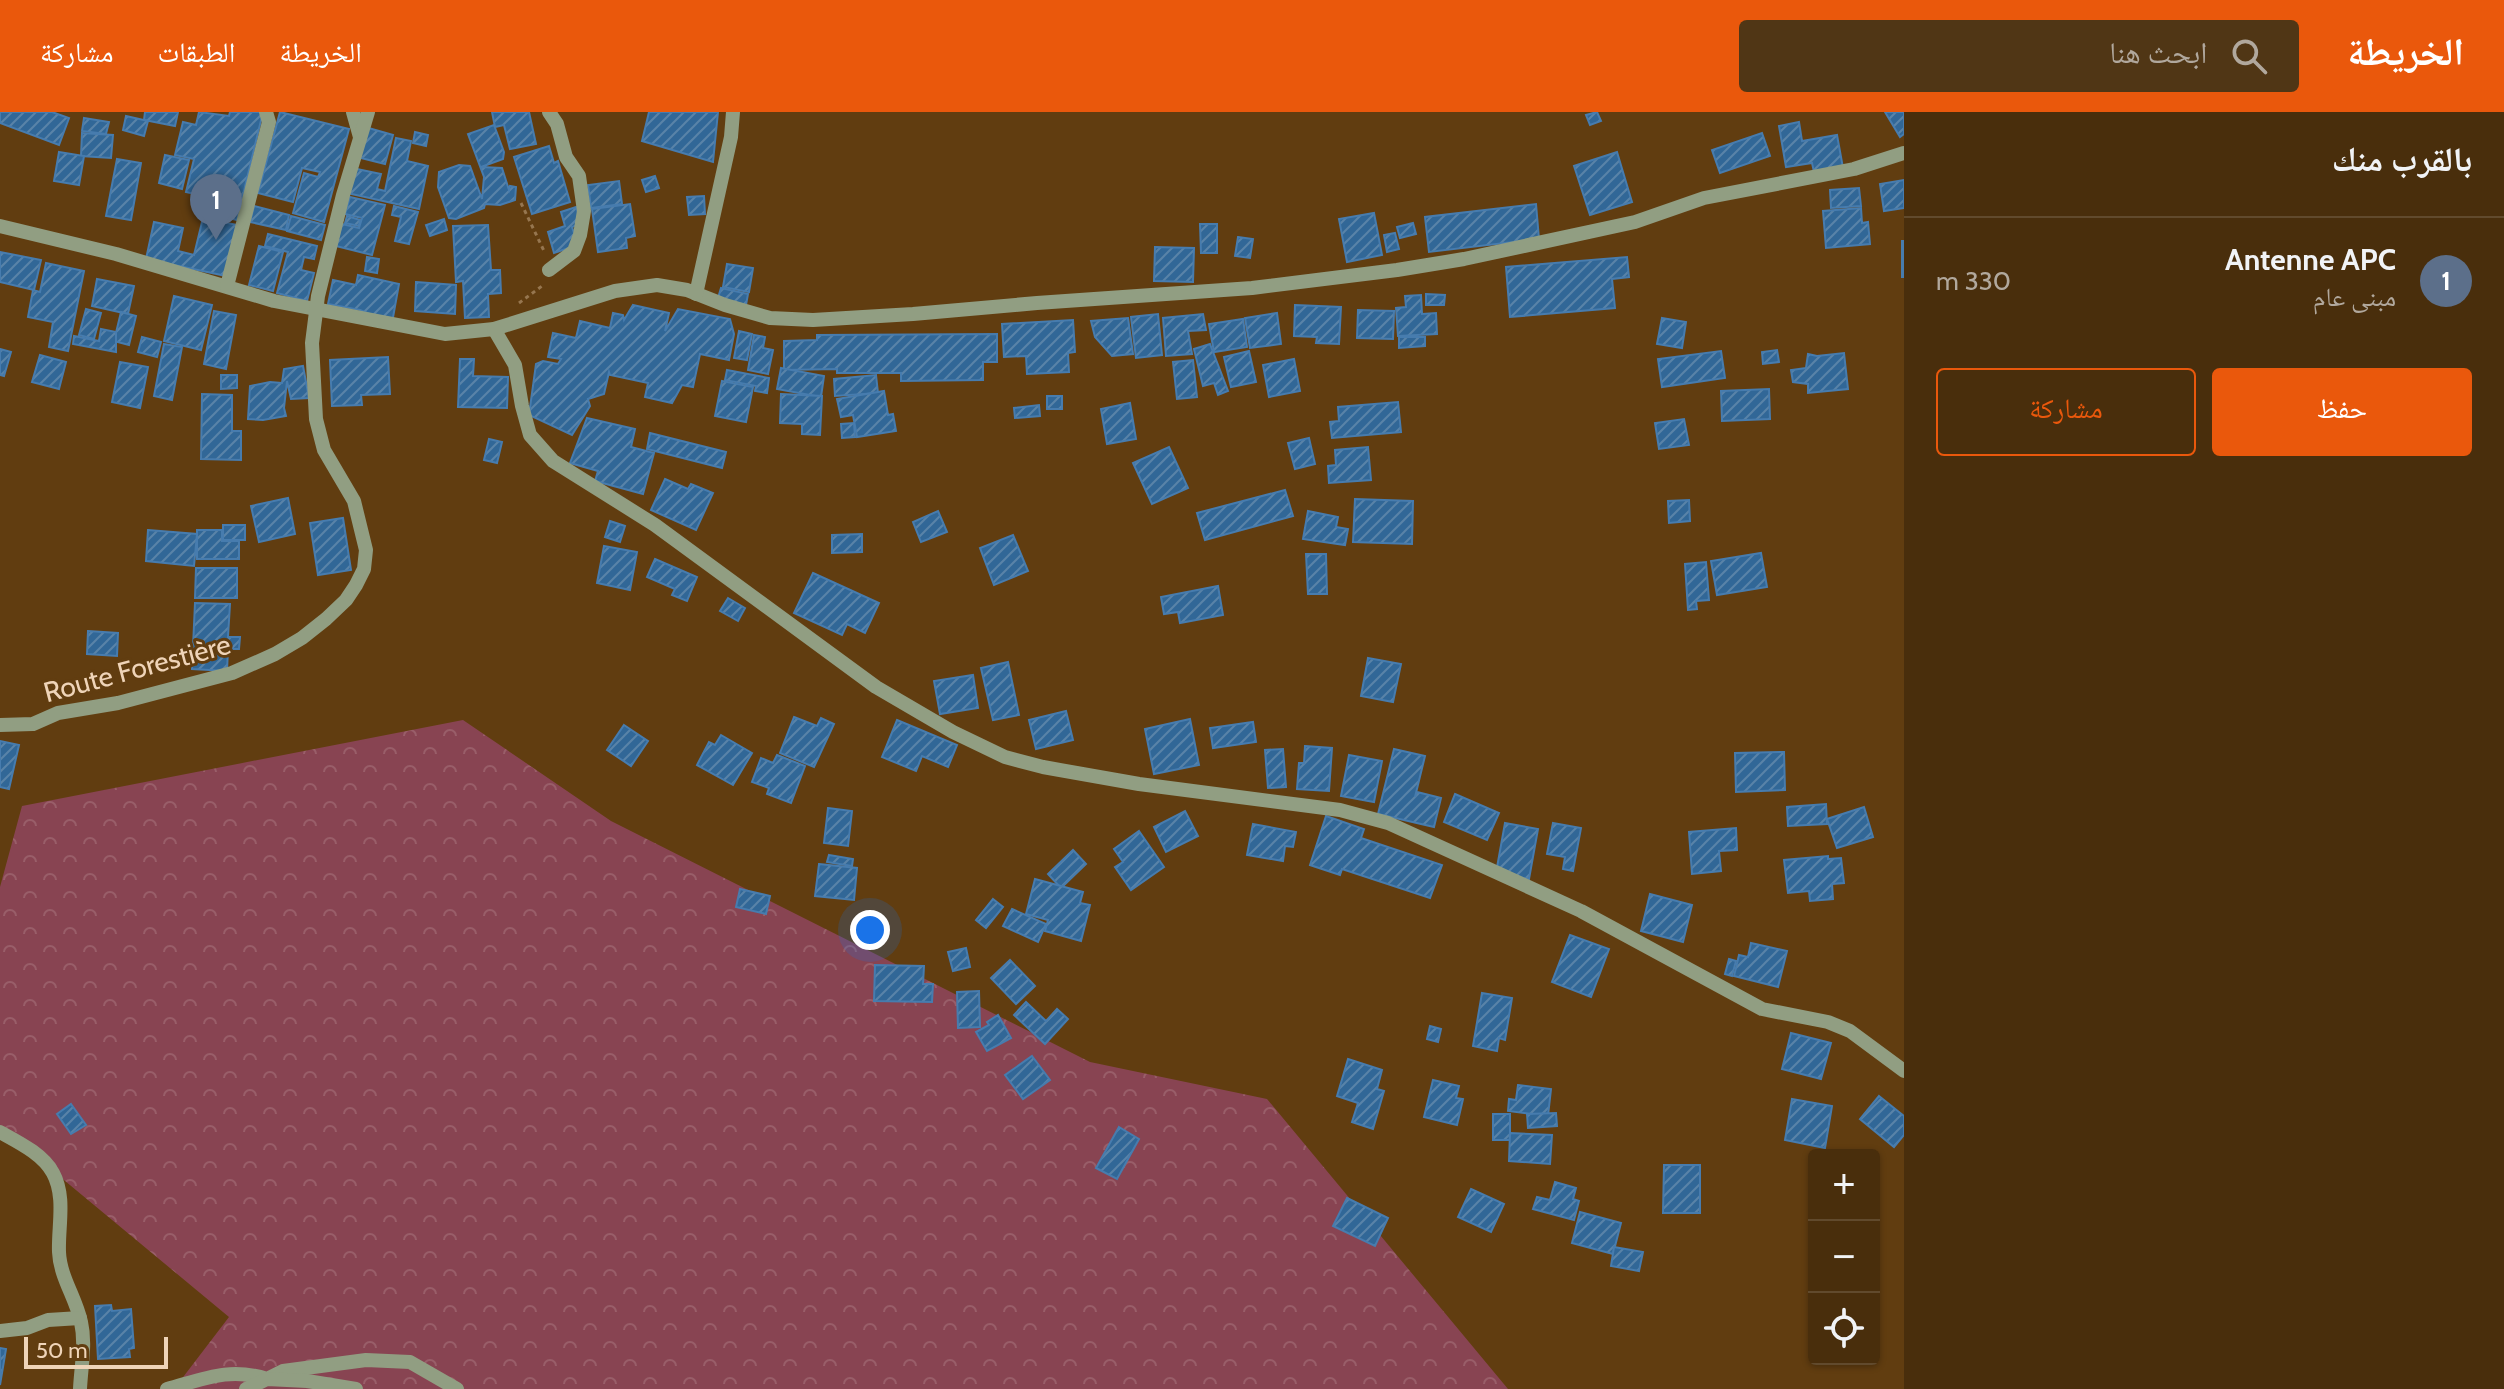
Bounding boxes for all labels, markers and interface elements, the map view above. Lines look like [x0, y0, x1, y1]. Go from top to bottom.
search box [1739, 20, 2299, 92]
text: الخريطة [2347, 28, 2464, 75]
text: ابحث هنا [2109, 34, 2207, 71]
icon: search [2227, 34, 2271, 78]
text: مشاركة [40, 35, 114, 69]
text: الطبقات [158, 35, 235, 69]
text: الخريطة [279, 35, 362, 69]
text: بالقرب منك [2332, 138, 2472, 180]
pin: 1 [190, 174, 242, 240]
text: Antenne APC [2225, 241, 2396, 278]
text: 330 m [1936, 265, 2011, 297]
text: 1 [2441, 265, 2451, 297]
text: مبنى عام [2313, 281, 2396, 313]
button: مشاركة [1936, 368, 2196, 456]
button: حفظ [2212, 368, 2472, 456]
street label: Route Forestière [40, 627, 234, 709]
your location [850, 910, 890, 950]
map controls [1808, 1149, 1880, 1365]
button: + [1808, 1149, 1880, 1221]
button: − [1808, 1221, 1880, 1293]
button: locate [1808, 1293, 1880, 1365]
scale bar [24, 1333, 168, 1369]
text: 50 m [36, 1337, 88, 1364]

